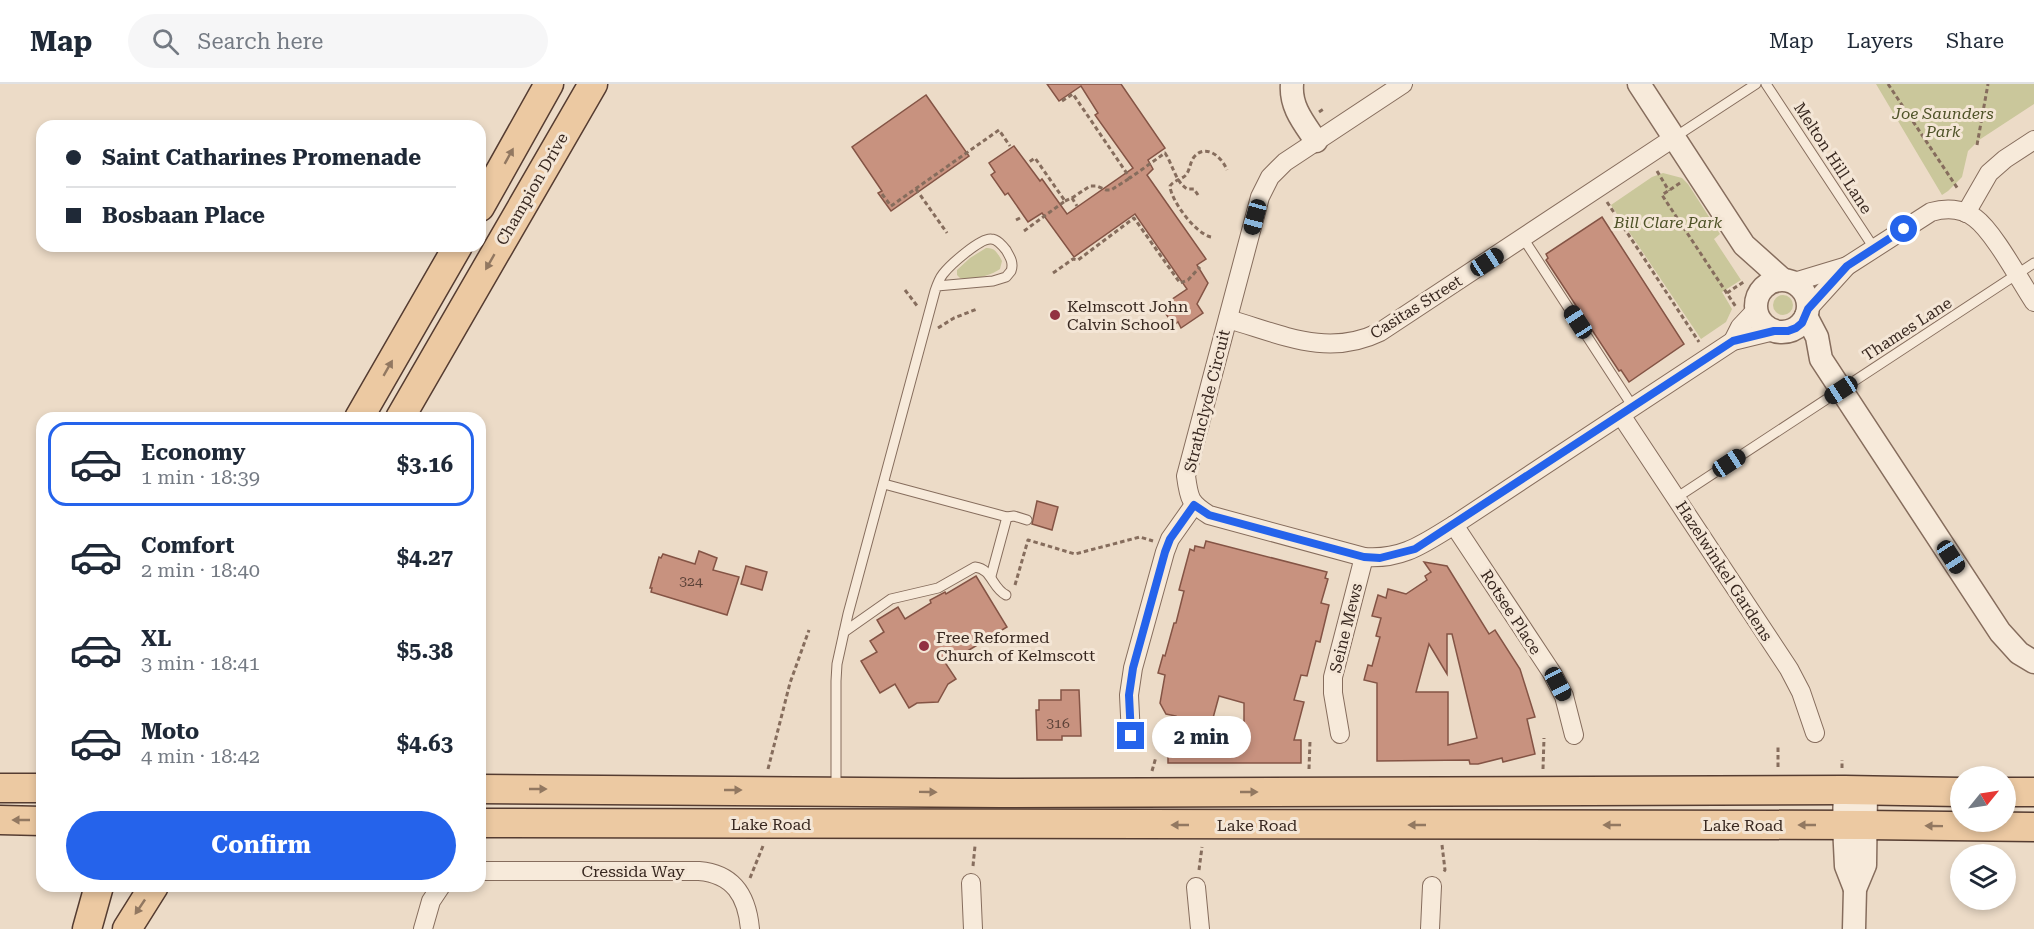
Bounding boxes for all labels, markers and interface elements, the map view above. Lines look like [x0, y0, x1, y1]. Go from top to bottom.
search box [128, 14, 548, 68]
text: Map [30, 25, 92, 58]
icon: search [149, 25, 182, 58]
text: Search here [197, 29, 323, 54]
text: Map [1769, 29, 1814, 53]
text: Layers [1847, 29, 1913, 53]
text: Share [1946, 29, 2004, 53]
street label: Melton Hill Lane [1790, 99, 1876, 217]
park label: Joe Saunders Park [1891, 104, 1994, 141]
street label: Champion Drive [492, 129, 572, 249]
text: Saint Catharines Promenade [102, 145, 421, 170]
one-way arrow [504, 147, 514, 164]
car [1242, 197, 1268, 237]
text: Bosbaan Place [102, 203, 265, 228]
park label: Bill Clare Park [1613, 213, 1723, 232]
route start [1890, 215, 1917, 242]
car [1467, 245, 1507, 279]
one-way arrow [485, 254, 495, 271]
street label: Casitas Street [1366, 271, 1466, 343]
street label: Thames Lane [1859, 293, 1955, 365]
place label: Kelmscott John Calvin School [1067, 297, 1188, 334]
car [1561, 302, 1595, 342]
marker: Kelmscott John Calvin School [1048, 308, 1062, 322]
street label: Strathclyde Circuit [1180, 328, 1234, 474]
one-way arrow [383, 359, 393, 376]
car [1821, 373, 1861, 407]
icon: car [69, 437, 123, 491]
text: Economy [141, 440, 245, 465]
car [1709, 446, 1749, 480]
text: $3.16 [397, 452, 453, 477]
text: 1 min · 18:39 [141, 465, 260, 489]
street label: Hazelwinkel Gardens [1672, 497, 1777, 645]
icon: car [69, 530, 123, 584]
text: Comfort [141, 533, 234, 558]
car [1934, 537, 1968, 577]
text: $4.27 [397, 545, 453, 570]
text: 2 min · 18:40 [141, 558, 260, 582]
street label: Rotsee Place [1477, 566, 1546, 658]
house number: 324 [679, 573, 703, 589]
street label: Seine Mews [1326, 581, 1366, 675]
icon: car [69, 623, 123, 677]
text: XL [141, 626, 171, 651]
place label: Free Reformed Church of Kelmscott [936, 628, 1095, 665]
text: $5.38 [397, 638, 453, 663]
marker: Free Reformed Church of Kelmscott [917, 639, 931, 653]
text: 3 min · 18:41 [141, 651, 260, 675]
car [1542, 664, 1574, 704]
house number: 316 [1046, 715, 1070, 731]
callout: 2 min [1152, 715, 1251, 757]
icon: car [69, 716, 123, 770]
text: Moto [141, 719, 199, 744]
route end [1117, 722, 1144, 749]
text: 2 min [1174, 725, 1229, 749]
text: $4.63 [397, 731, 453, 756]
text: 4 min · 18:42 [141, 744, 260, 768]
north arrow [1950, 766, 2016, 832]
map controls [1950, 766, 2016, 910]
one-way arrow [529, 784, 548, 794]
one-way arrow [724, 785, 743, 795]
one-way arrow [1240, 787, 1259, 797]
one-way arrow [919, 788, 938, 797]
button: Confirm [66, 811, 456, 880]
one-way arrow [12, 815, 31, 825]
street label: Lake Road [731, 815, 811, 834]
street label: Lake Road [1217, 816, 1297, 835]
street label: Lake Road [1703, 816, 1783, 835]
one-way arrow [1170, 820, 1189, 830]
one-way arrow [1407, 820, 1426, 830]
one-way arrow [1602, 820, 1621, 830]
one-way arrow [1797, 820, 1816, 830]
one-way arrow [1924, 821, 1943, 831]
button: layers [1950, 844, 2016, 910]
street label: Cressida Way [581, 862, 685, 881]
one-way arrow [134, 899, 146, 915]

